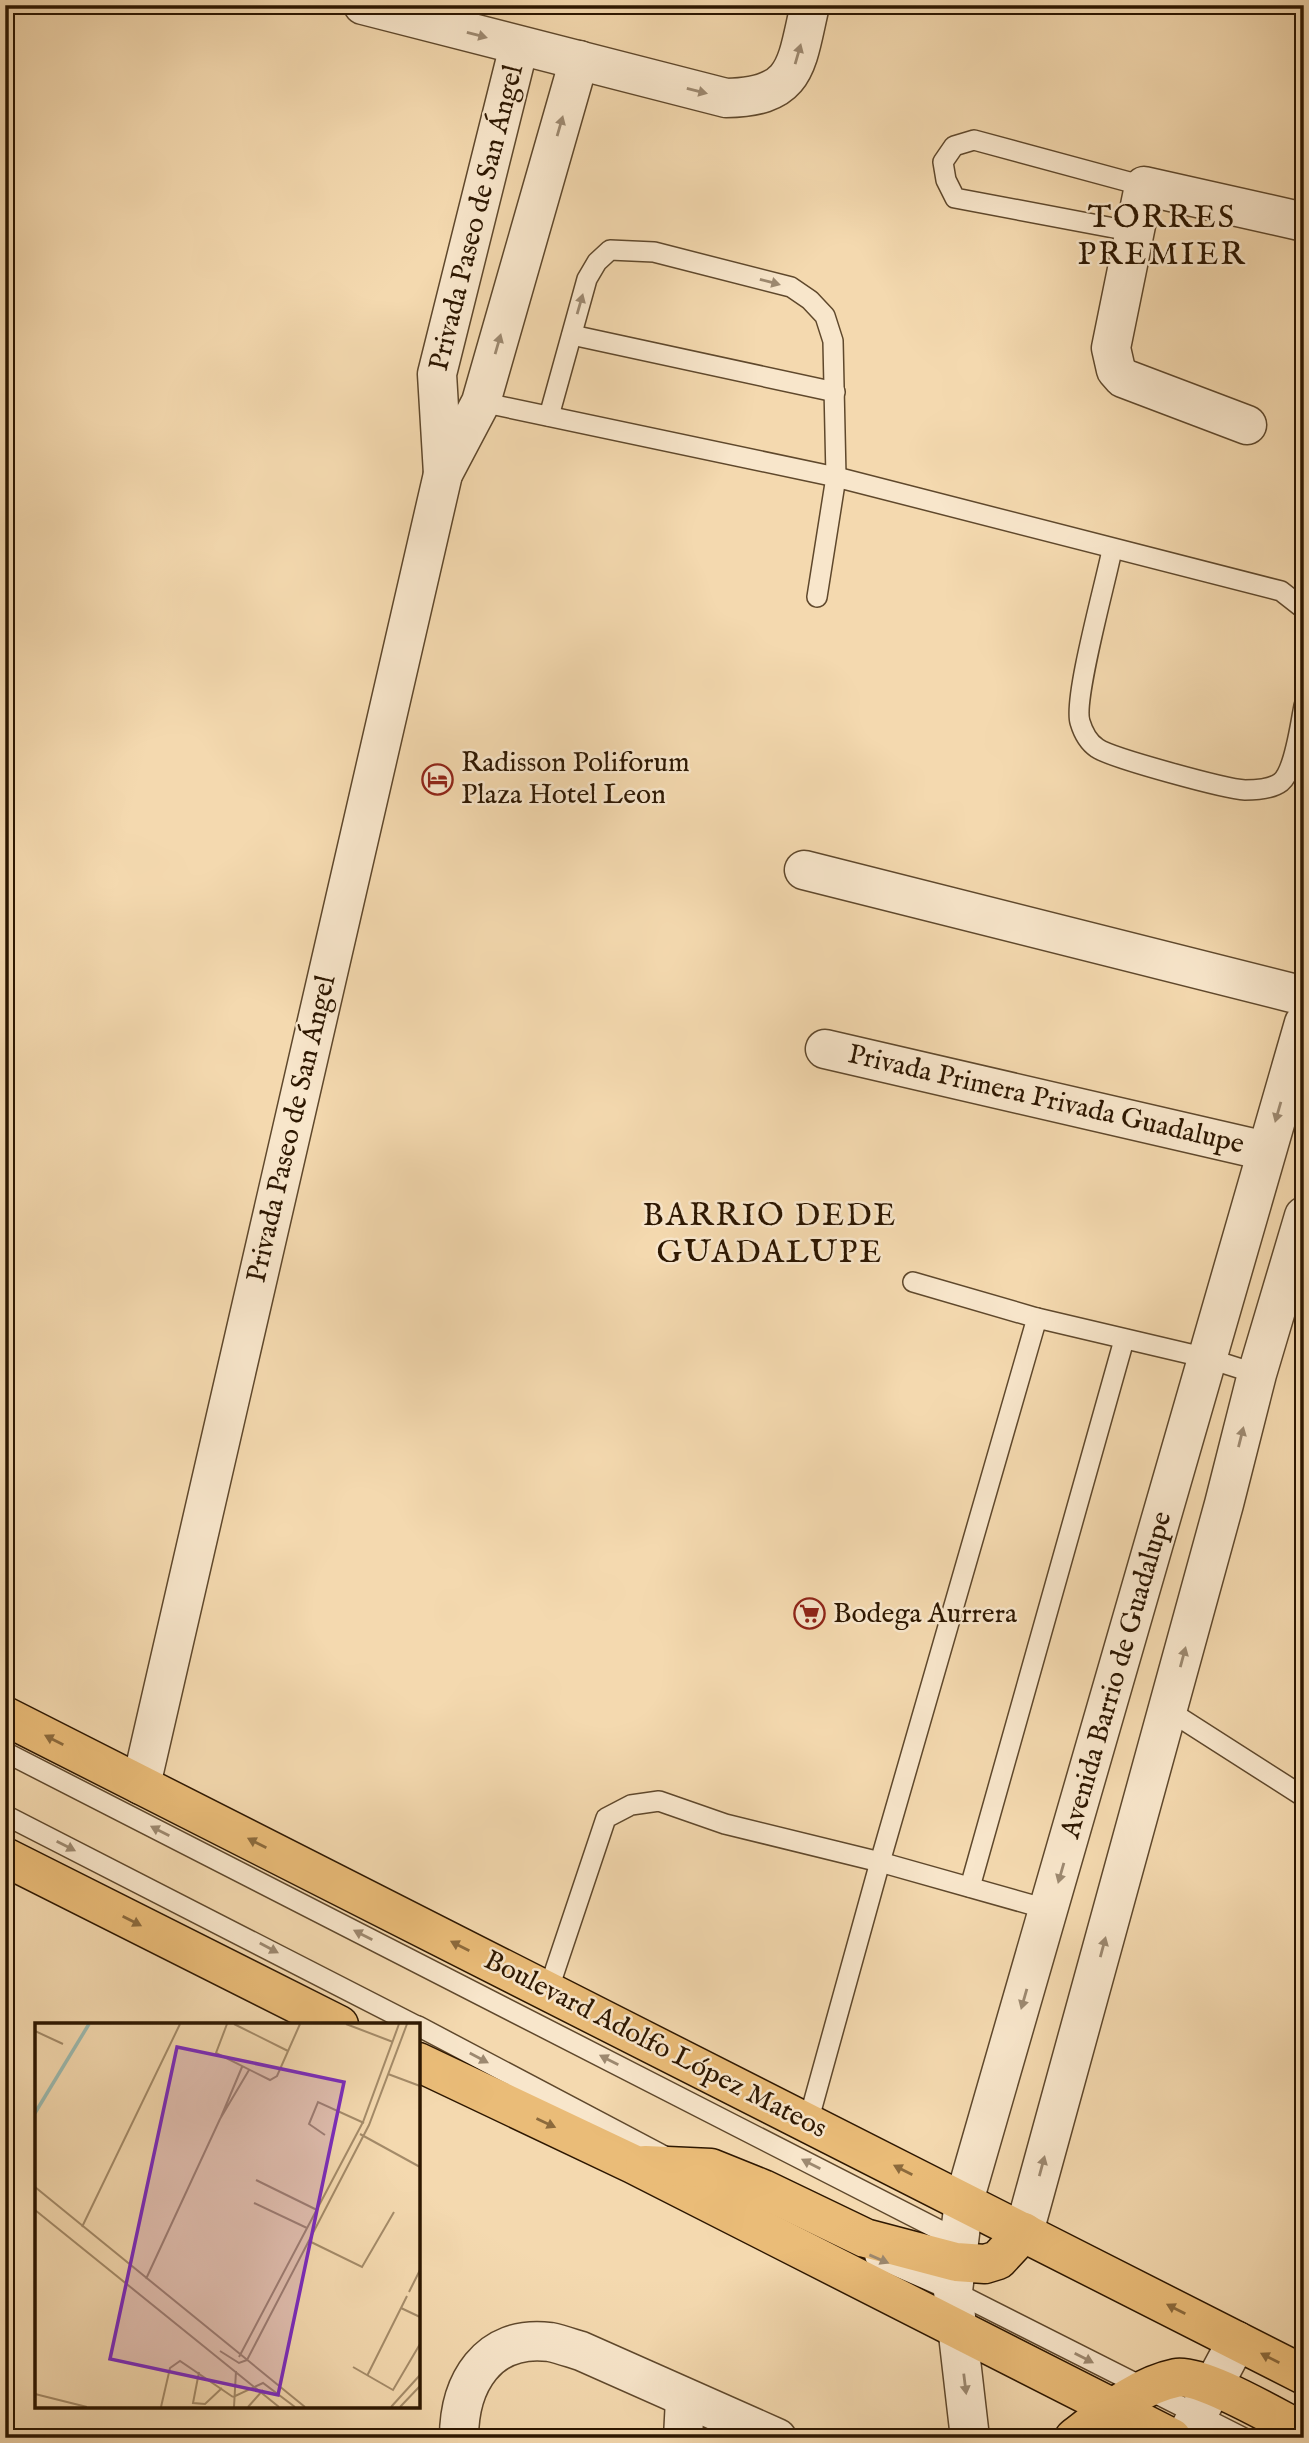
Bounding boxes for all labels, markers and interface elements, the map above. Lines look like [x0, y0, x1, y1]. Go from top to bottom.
one-way arrow [467, 30, 488, 40]
one-way arrow [793, 43, 803, 64]
street label: Privada Paseo de San Ángel [421, 61, 532, 375]
one-way arrow [686, 86, 708, 97]
one-way arrow [556, 115, 566, 136]
district label: TORRES PREMIER [1077, 198, 1247, 276]
one-way arrow [759, 277, 781, 288]
one-way arrow [576, 293, 586, 314]
one-way arrow [494, 334, 504, 355]
place label: Radisson Poliforum Plaza Hotel Leon [461, 746, 690, 813]
hotel icon: Radisson Poliforum Plaza Hotel Leon [421, 762, 455, 796]
street label: Privada Paseo de San Ángel [239, 971, 344, 1286]
street label: Privada Primera Privada Guadalupe [844, 1037, 1248, 1163]
one-way arrow [1272, 1102, 1282, 1123]
district label: BARRIO DEDE GUADALUPE [642, 1196, 898, 1274]
one-way arrow [1236, 1426, 1247, 1448]
street label: Avenida Barrio de Guadalupe [1053, 1507, 1181, 1843]
supermarket icon: Bodega Aurrera [793, 1597, 827, 1631]
place label: Bodega Aurrera [833, 1597, 1018, 1632]
one-way arrow [1178, 1646, 1188, 1667]
one-way arrow [44, 1735, 64, 1746]
one-way arrow [150, 1826, 170, 1837]
one-way arrow [247, 1837, 267, 1848]
one-way arrow [56, 1840, 76, 1851]
one-way arrow [1055, 1862, 1065, 1883]
one-way arrow [122, 1915, 142, 1926]
one-way arrow [352, 1929, 372, 1941]
one-way arrow [1098, 1936, 1108, 1957]
one-way arrow [450, 1940, 470, 1951]
one-way arrow [260, 1942, 280, 1954]
street label: Boulevard Adolfo López Mateos [478, 1943, 832, 2147]
one-way arrow [1018, 1989, 1028, 2010]
inset map [35, 2023, 420, 2408]
one-way arrow [469, 2052, 489, 2064]
one-way arrow [599, 2055, 619, 2066]
one-way arrow [536, 2118, 556, 2129]
one-way arrow [1037, 2155, 1048, 2177]
one-way arrow [802, 2158, 821, 2170]
one-way arrow [893, 2165, 913, 2176]
one-way arrow [869, 2253, 889, 2265]
one-way arrow [1166, 2304, 1186, 2315]
one-way arrow [1074, 2352, 1094, 2363]
one-way arrow [1260, 2352, 1280, 2363]
one-way arrow [960, 2373, 971, 2395]

